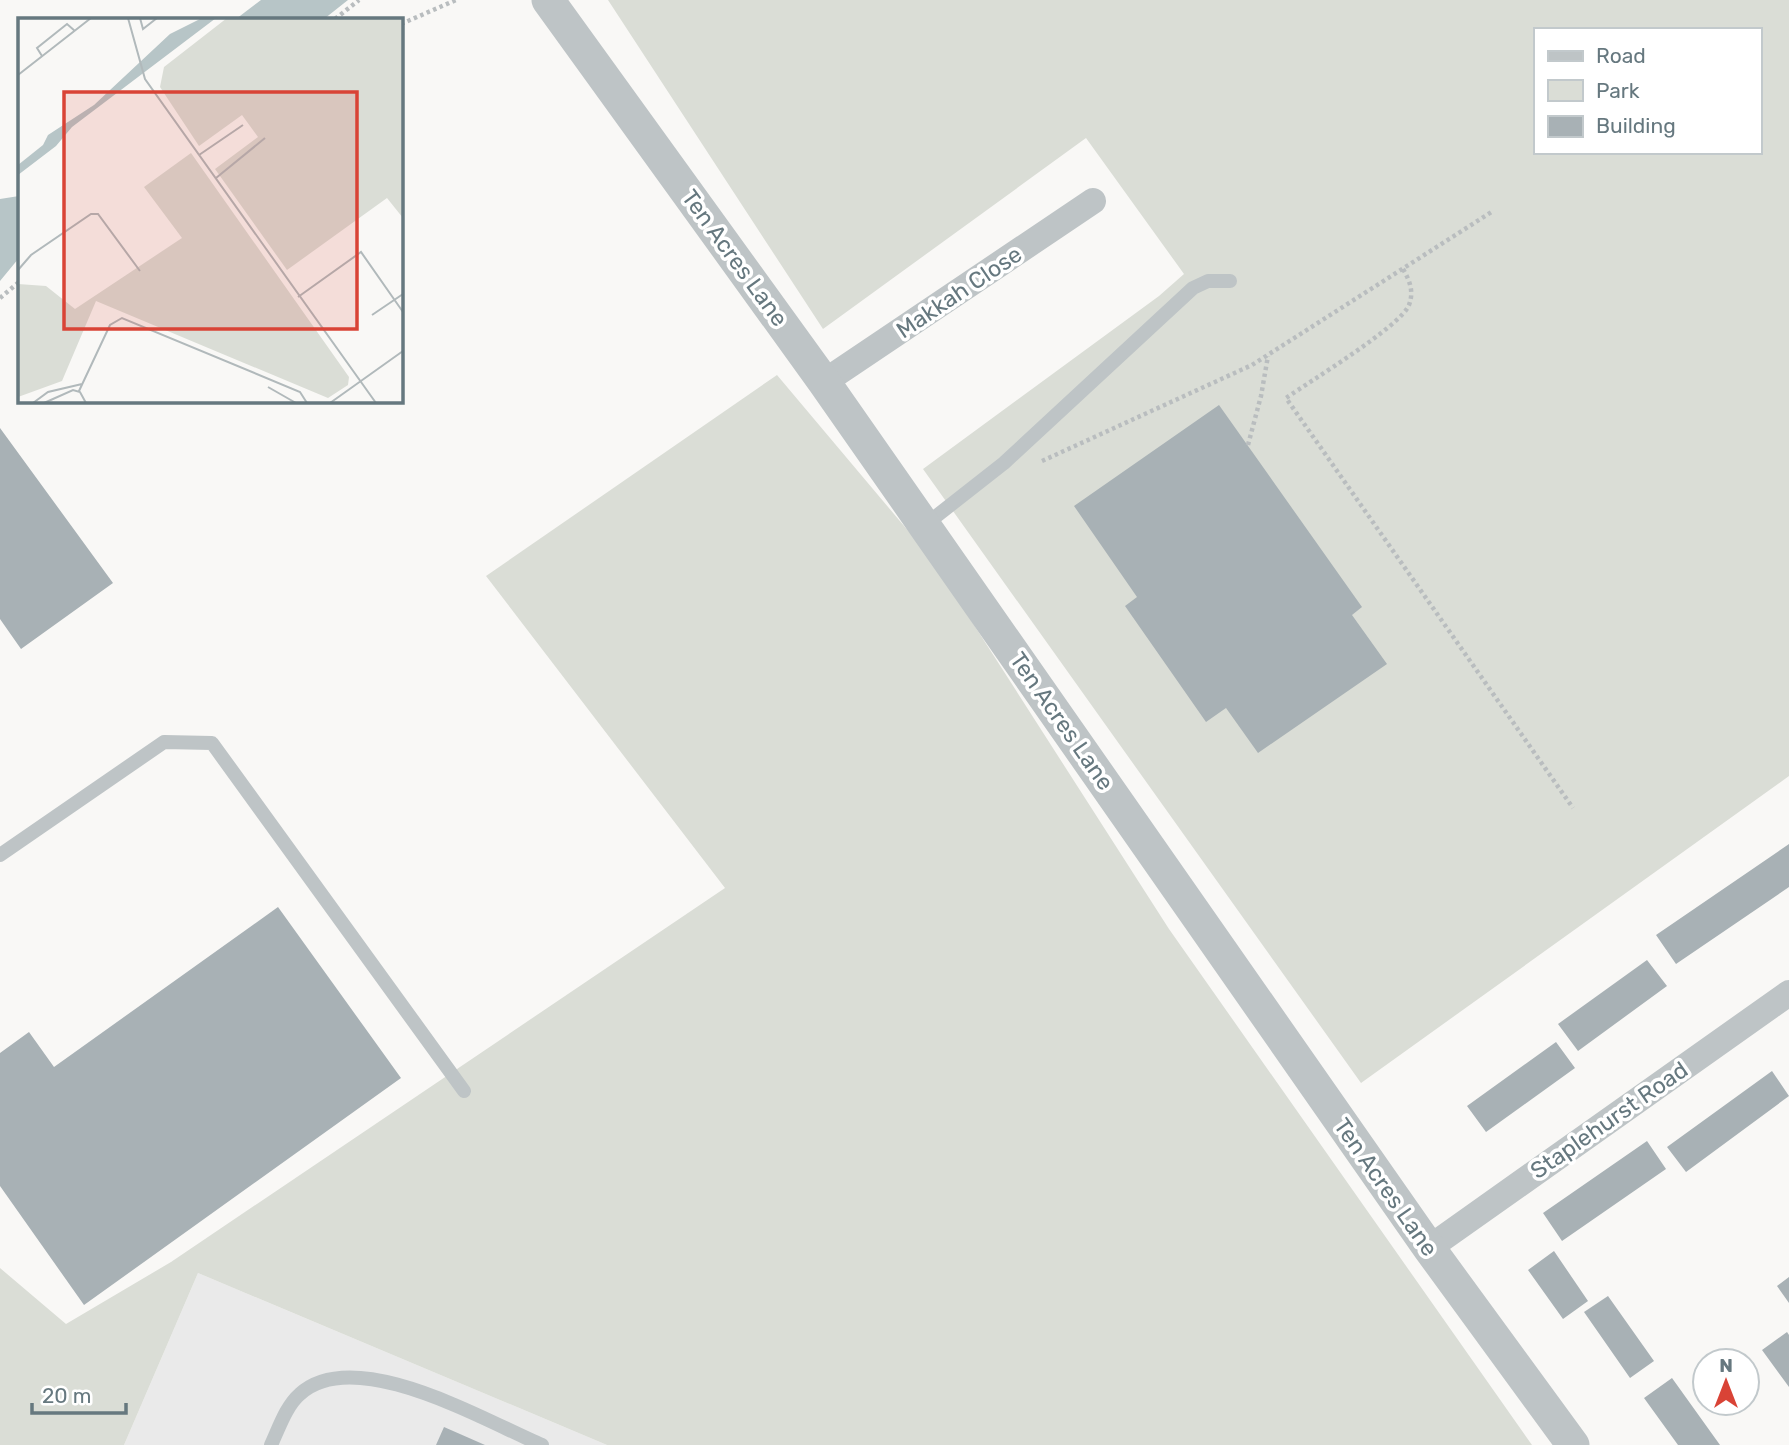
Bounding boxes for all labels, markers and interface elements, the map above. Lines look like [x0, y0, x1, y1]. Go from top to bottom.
inset map [18, 18, 402, 402]
legend [1534, 28, 1761, 154]
text: Road [1596, 43, 1646, 68]
text: Park [1596, 78, 1640, 103]
text: Building [1596, 113, 1676, 138]
street label: Ten Acres Lane [676, 184, 794, 332]
street label: Makkah Close [891, 240, 1027, 344]
street label: Ten Acres Lane [1004, 647, 1120, 795]
street label: Staplehurst Road [1525, 1055, 1693, 1185]
street label: Ten Acres Lane [1328, 1113, 1444, 1261]
north arrow [1691, 1347, 1761, 1417]
text: N [1719, 1354, 1733, 1377]
scale bar [32, 1372, 126, 1416]
text: 20 m [42, 1383, 91, 1408]

